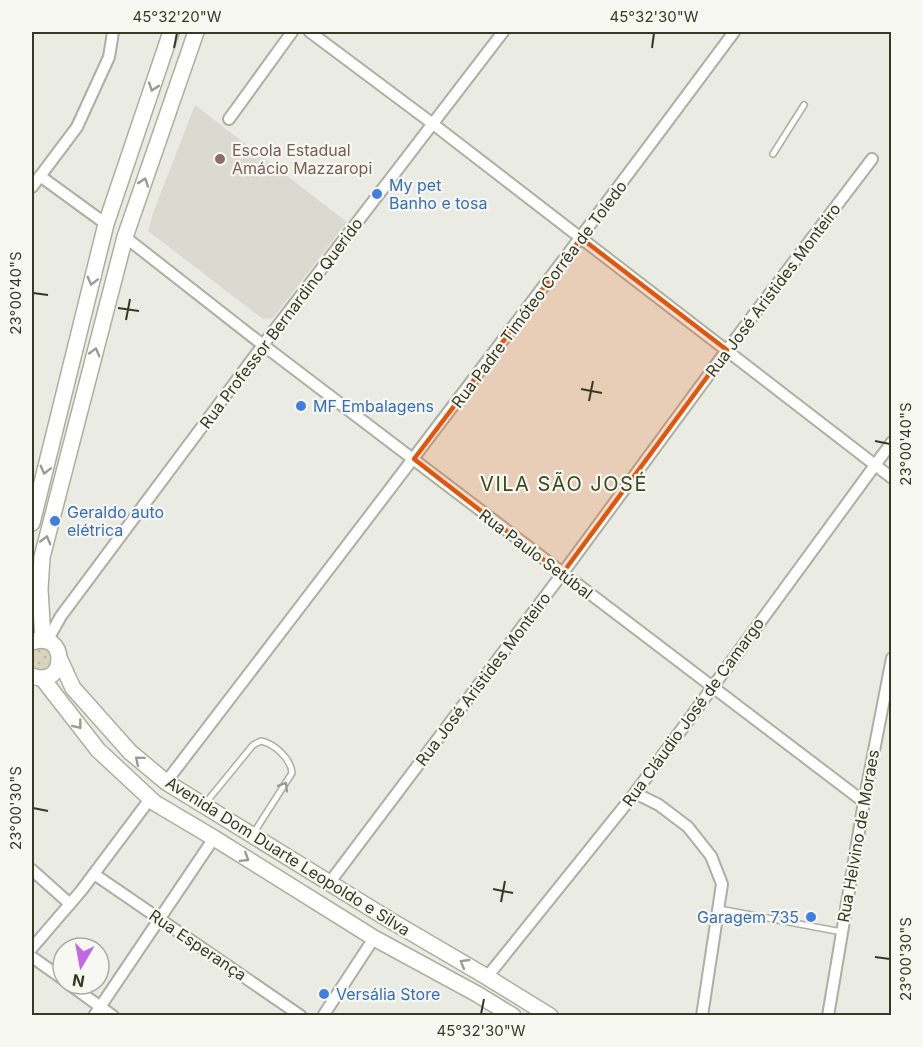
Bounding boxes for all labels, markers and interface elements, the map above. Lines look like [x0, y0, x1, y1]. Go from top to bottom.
text: 45°32'20"W [133, 7, 222, 26]
text: 45°32'30"W [609, 7, 699, 26]
one-way arrow [147, 81, 160, 92]
place label: Escola Estadual Amácio Mazzaropi [232, 140, 372, 178]
marker: Escola Estadual Amácio Mazzaropi [213, 152, 227, 166]
place label: My pet Banho e tosa [389, 175, 487, 213]
street label: Rua Padre Timóteo Corrêa de Toledo [447, 176, 631, 412]
one-way arrow [137, 177, 150, 188]
marker: My pet Banho e tosa [370, 187, 384, 201]
street label: Rua José Aristides Monteiro [701, 199, 845, 381]
street label: Rua Professor Bernardino Querido [195, 214, 367, 432]
text: 23°00'40"S [6, 251, 25, 335]
one-way arrow [87, 276, 100, 286]
one-way arrow [88, 347, 101, 357]
place label: MF Embalagens [313, 396, 434, 416]
marker: MF Embalagens [294, 399, 308, 413]
text: 23°00'40"S [896, 402, 915, 486]
one-way arrow [39, 465, 52, 475]
district label: VILA SÃO JOSÉ [480, 471, 648, 496]
place label: Geraldo auto elétrica [67, 502, 164, 540]
street label: Rua Paulo Setúbal [475, 505, 597, 603]
marker: Geraldo auto elétrica [48, 514, 62, 528]
one-way arrow [39, 535, 52, 545]
street label: Rua José Aristides Monteiro [411, 588, 555, 770]
street label: Rua Cláudio José de Camargo [618, 614, 768, 810]
one-way arrow [71, 718, 82, 729]
street label: Rua Helvino de Moraes [833, 748, 883, 924]
one-way arrow [135, 756, 146, 767]
text: 23°00'30"S [6, 766, 25, 850]
street label: Avenida Dom Duarte Leopoldo e Silva [162, 772, 414, 940]
one-way arrow [276, 782, 288, 792]
one-way arrow [239, 850, 249, 862]
street label: Rua Esperança [145, 905, 251, 985]
place label: Garagem 735 [697, 907, 799, 927]
marker: Garagem 735 [804, 910, 818, 924]
text: 23°00'30"S [896, 917, 915, 1001]
north arrow [51, 936, 111, 996]
one-way arrow [460, 959, 470, 971]
text: N [71, 970, 86, 992]
place label: Versália Store [336, 984, 440, 1004]
marker: Versália Store [317, 987, 331, 1001]
text: 45°32'30"W [436, 1021, 526, 1040]

